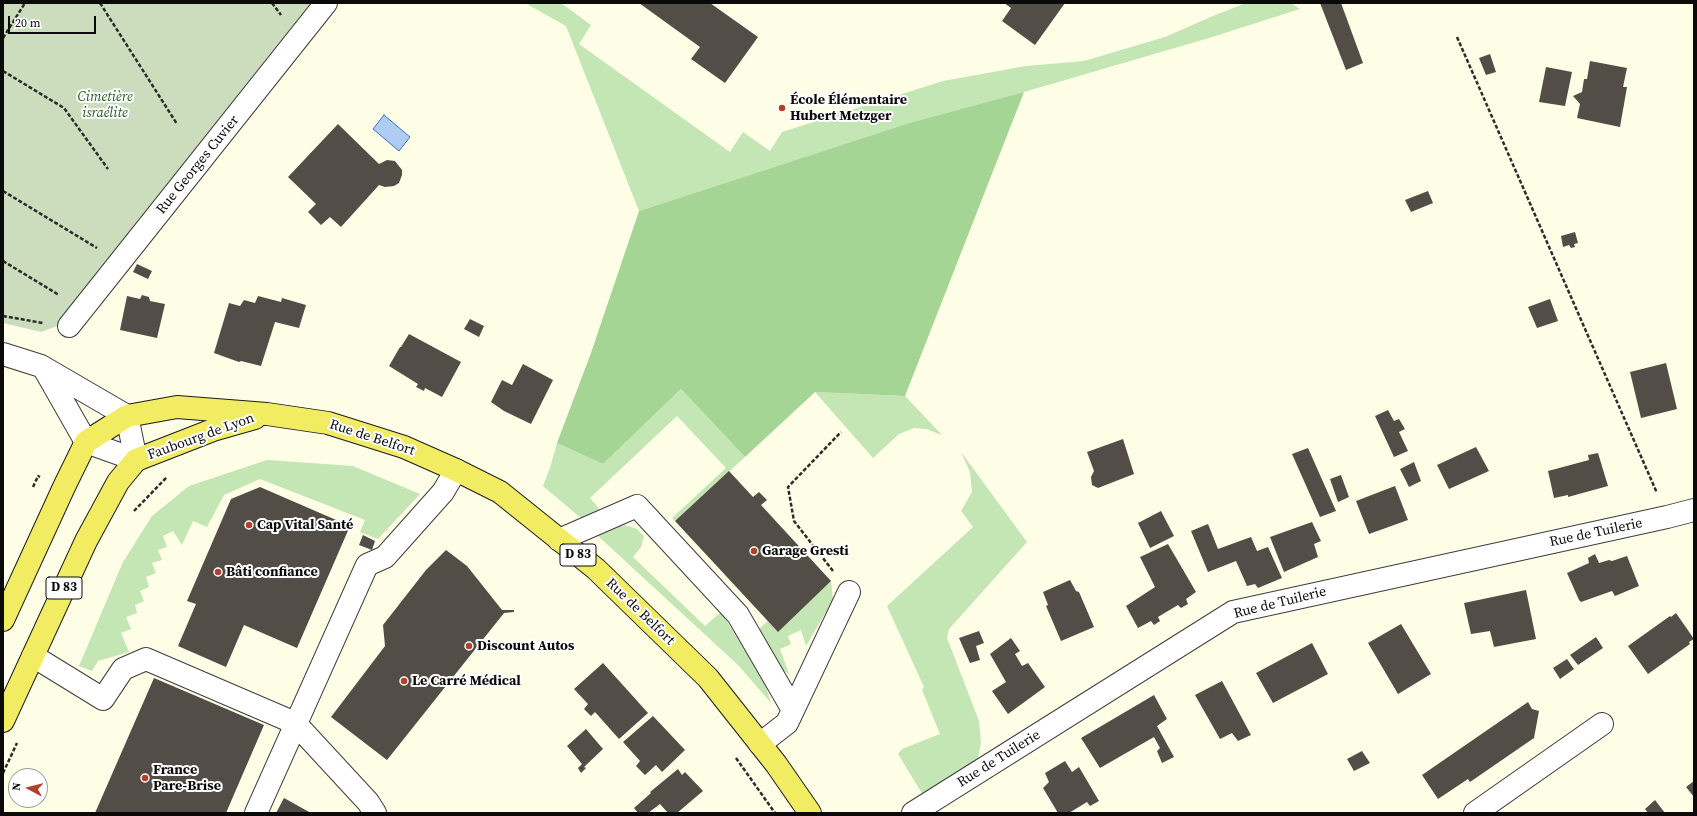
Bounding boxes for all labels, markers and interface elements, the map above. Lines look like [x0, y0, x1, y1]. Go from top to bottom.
scale bar [10, 8, 98, 34]
text: 20 m [15, 15, 41, 31]
park label: Cimetière israélite [77, 89, 133, 122]
place label: École Élémentaire Hubert Metzger [790, 92, 907, 124]
marker: École Élémentaire Hubert Metzger [777, 103, 787, 113]
street label: Rue Georges Cuvier [153, 112, 243, 218]
street label: Faubourg de Lyon [145, 410, 257, 464]
street label: Rue de Belfort [327, 416, 417, 460]
street label: Rue de Tuilerie [1548, 515, 1644, 551]
place label: Cap Vital Santé [257, 517, 353, 533]
marker: Cap Vital Santé [244, 520, 254, 530]
place label: Garage Gresti [762, 543, 849, 559]
road number: D 83 [560, 544, 596, 566]
marker: Garage Gresti [749, 546, 759, 556]
place label: Bâti confiance [226, 564, 318, 580]
marker: Bâti confiance [213, 567, 223, 577]
street label: Rue de Belfort [602, 575, 678, 649]
road number: D 83 [46, 577, 82, 599]
street label: Rue de Tuilerie [1232, 583, 1328, 623]
place label: Discount Autos [477, 638, 574, 654]
marker: Discount Autos [464, 641, 474, 651]
place label: Le Carré Médical [412, 673, 521, 689]
marker: Le Carré Médical [399, 676, 409, 686]
street label: Rue de Tuilerie [954, 727, 1044, 791]
place label: France Pare-Brise [153, 762, 221, 794]
north arrow [8, 768, 48, 808]
marker: France Pare-Brise [140, 773, 150, 783]
text: N [9, 782, 25, 791]

